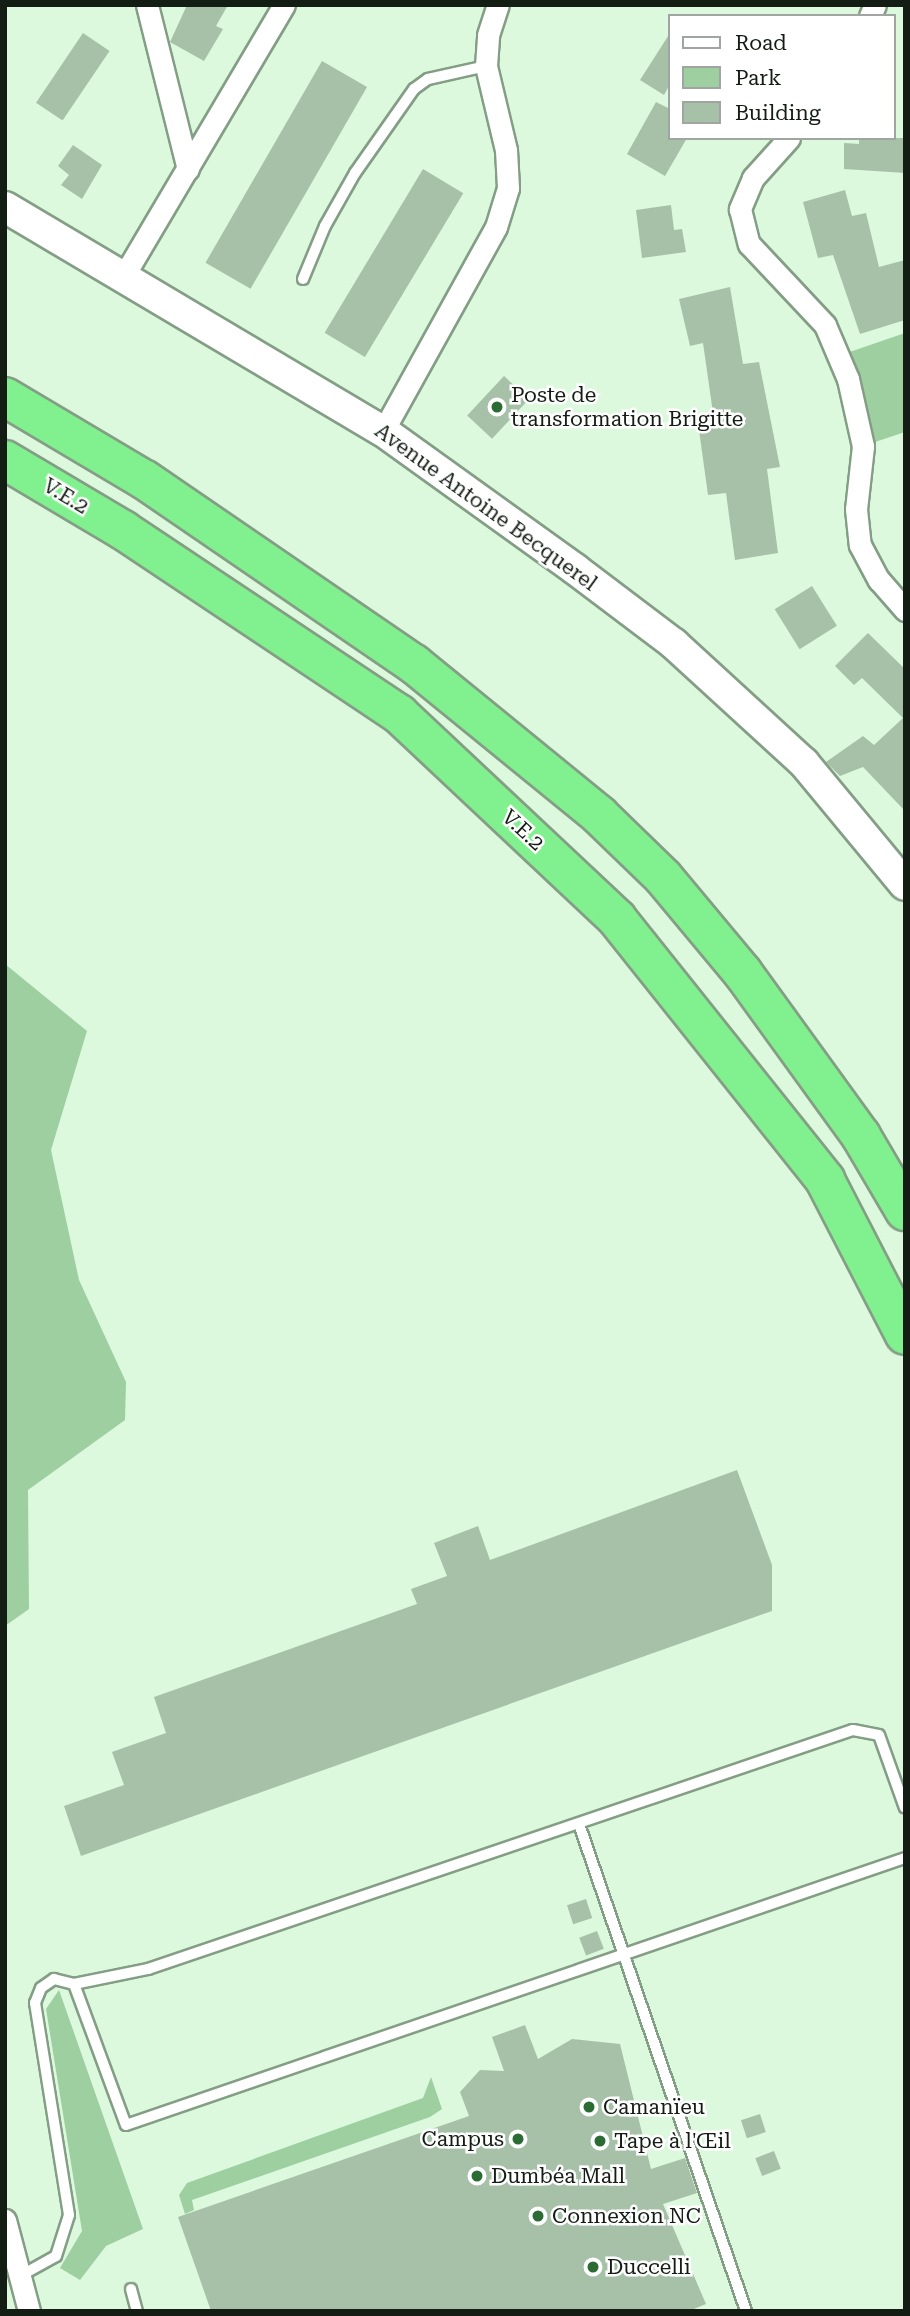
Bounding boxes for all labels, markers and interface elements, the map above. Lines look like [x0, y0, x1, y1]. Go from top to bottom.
legend [668, 14, 896, 140]
text: Road [735, 31, 787, 55]
text: Park [735, 66, 781, 90]
text: Building [735, 101, 821, 125]
place label: Poste de transformation Brigitte [511, 382, 743, 432]
marker: Poste de transformation Brigitte [489, 399, 505, 415]
street label: Avenue Antoine Becquerel [370, 418, 602, 596]
street label: V.E.2 [39, 473, 93, 519]
street label: V.E.2 [497, 804, 549, 856]
place label: Camanïeu [603, 2094, 705, 2120]
marker: Camanïeu [581, 2099, 597, 2115]
place label: Campus [422, 2126, 504, 2152]
place label: Tape à l'Œil [614, 2128, 731, 2154]
marker: Campus [510, 2131, 526, 2147]
marker: Tape à l'Œil [592, 2133, 608, 2149]
place label: Dumbéa Mall [491, 2163, 625, 2189]
marker: Dumbéa Mall [469, 2168, 485, 2184]
place label: Connexion NC [552, 2203, 701, 2229]
marker: Connexion NC [530, 2208, 546, 2224]
place label: Duccelli [607, 2254, 691, 2280]
marker: Duccelli [585, 2259, 601, 2275]

